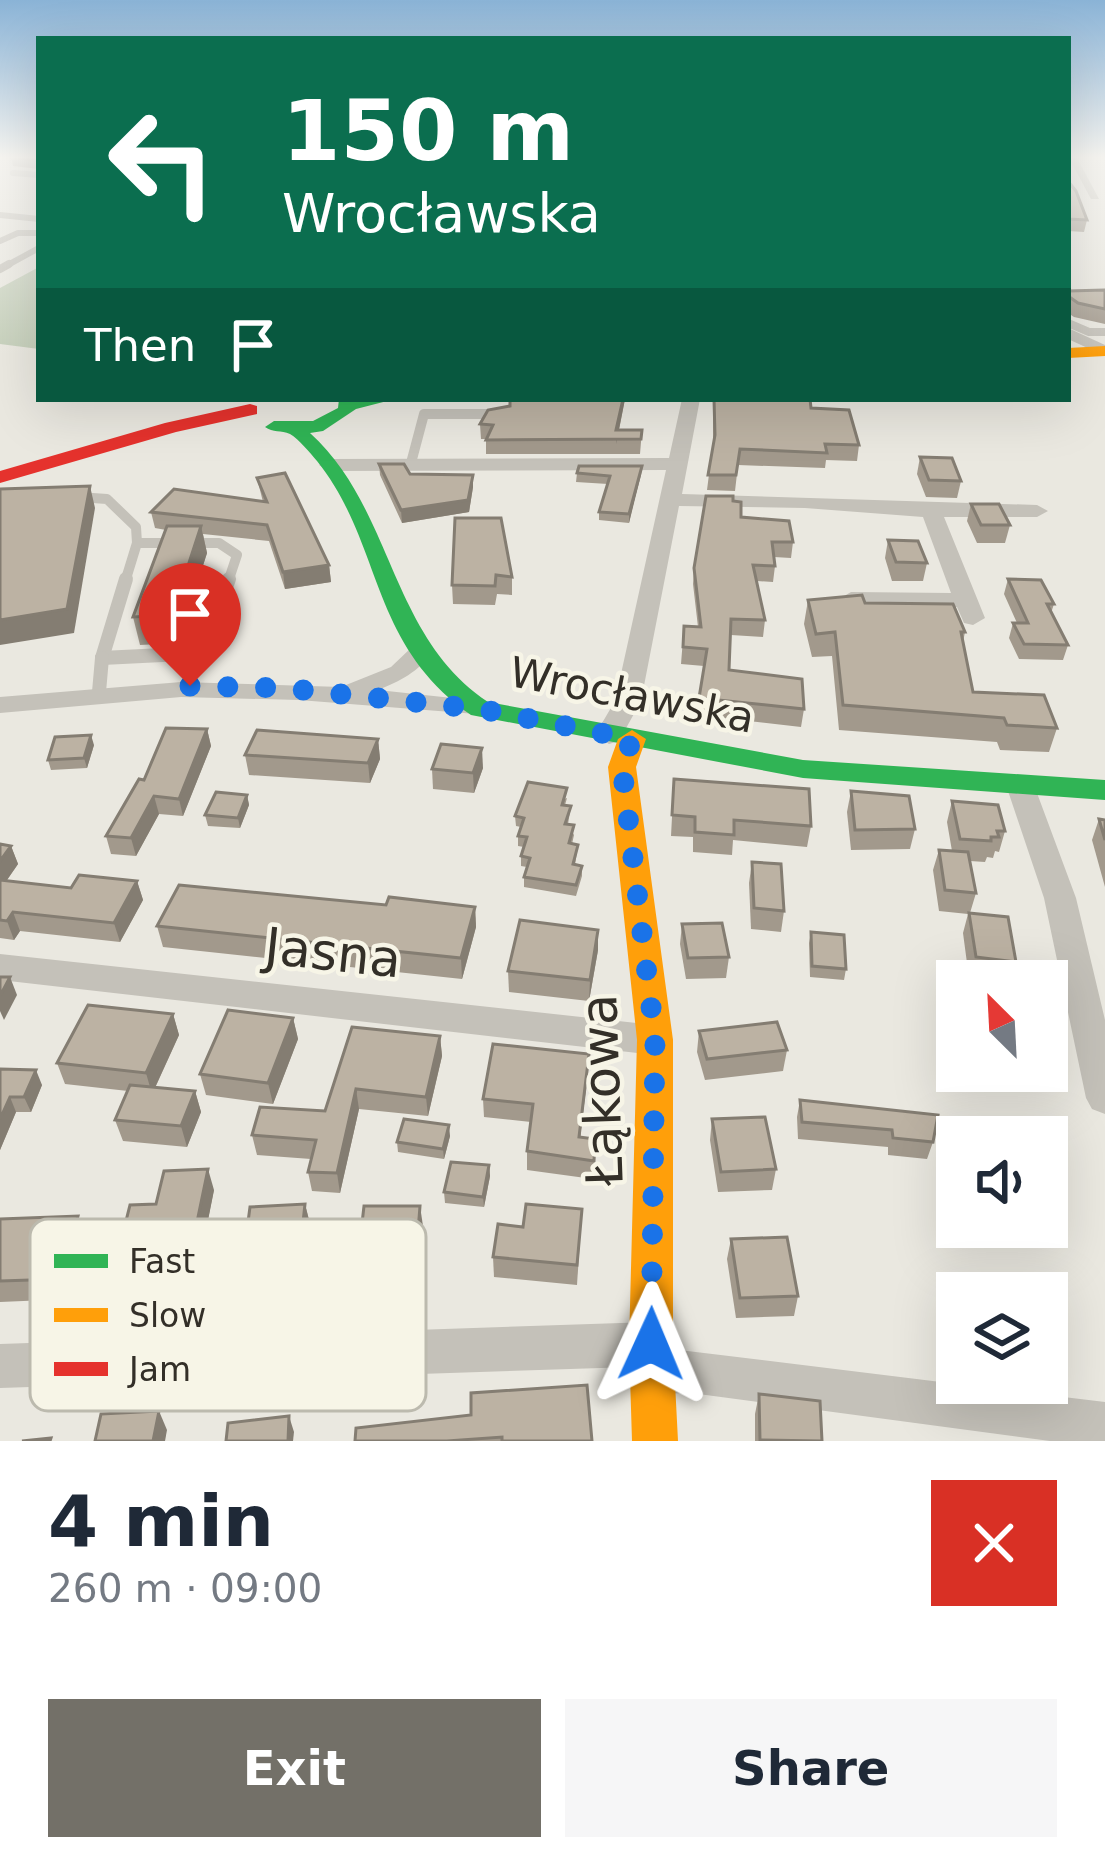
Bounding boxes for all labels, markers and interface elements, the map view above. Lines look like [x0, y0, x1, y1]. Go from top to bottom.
text: 150 m [282, 82, 574, 180]
icon: left [84, 84, 240, 240]
text: Wrocławska [282, 182, 601, 245]
icon: arrive [220, 312, 286, 378]
text: Then [84, 319, 196, 372]
pin [139, 563, 241, 686]
icon: arrive [157, 581, 223, 647]
street label: Wrocławska [506, 647, 758, 743]
street label: Jasna [259, 916, 404, 989]
north arrow [936, 960, 1068, 1092]
map controls [936, 960, 1068, 1404]
street label: Łąkowa [569, 993, 635, 1188]
button: sound [936, 1116, 1068, 1248]
legend [30, 1219, 426, 1411]
text: Fast [129, 1242, 195, 1281]
button: layers [936, 1272, 1068, 1404]
position arrow [588, 1281, 714, 1407]
text: Slow [129, 1296, 206, 1335]
text: Jam [127, 1350, 191, 1389]
text: 4 min [48, 1479, 274, 1563]
button: close [931, 1480, 1057, 1606]
text: 260 m · 09:00 [48, 1566, 322, 1611]
button: Exit [48, 1699, 541, 1837]
button: Share [565, 1699, 1057, 1837]

